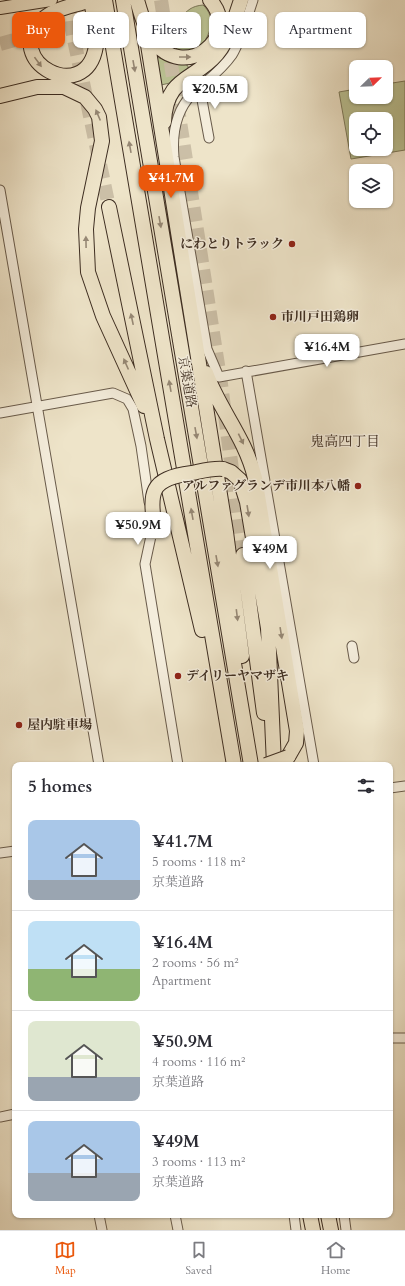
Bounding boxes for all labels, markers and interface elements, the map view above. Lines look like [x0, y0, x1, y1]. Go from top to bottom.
chip: Buy [12, 12, 65, 48]
chip: Rent [73, 12, 129, 48]
chip: Filters [137, 12, 201, 48]
chip: New [209, 12, 267, 48]
chip: Apartment [275, 12, 366, 48]
one-way arrow [178, 54, 191, 60]
one-way arrow [34, 57, 42, 68]
one-way arrow [131, 60, 137, 72]
north arrow [349, 60, 393, 104]
map controls [349, 60, 393, 208]
pin: ¥20.5M [182, 76, 248, 110]
text: ¥20.5M [192, 80, 238, 98]
one-way arrow [94, 108, 100, 120]
button: locate [349, 112, 393, 156]
one-way arrow [127, 141, 133, 153]
button: layers [349, 164, 393, 208]
pin: ¥41.7M [138, 165, 204, 199]
text: ¥41.7M [148, 169, 194, 187]
one-way arrow [157, 216, 163, 228]
one-way arrow [83, 235, 89, 248]
place label: にわとりトラック [180, 235, 284, 253]
marker: にわとりトラック [287, 239, 297, 249]
place label: 市川戸田鶏卵 [281, 308, 359, 326]
marker: 市川戸田鶏卵 [268, 312, 278, 322]
one-way arrow [129, 313, 135, 325]
pin: ¥16.4M [294, 334, 360, 368]
text: ¥16.4M [304, 338, 350, 356]
street label: 京葉道路 [174, 355, 200, 409]
one-way arrow [123, 359, 129, 370]
one-way arrow [167, 380, 173, 392]
one-way arrow [193, 427, 199, 439]
district label: 鬼高四丁目 [310, 432, 380, 451]
one-way arrow [238, 433, 244, 445]
place label: アルファグランデ市川本八幡 [182, 477, 350, 495]
marker: アルファグランデ市川本八幡 [353, 481, 363, 491]
one-way arrow [246, 505, 252, 517]
one-way arrow [189, 508, 195, 520]
pin: ¥50.9M [105, 512, 171, 546]
text: ¥50.9M [115, 516, 161, 534]
pin: ¥49M [246, 536, 294, 570]
text: ¥49M [252, 540, 288, 558]
one-way arrow [214, 555, 220, 567]
one-way arrow [234, 608, 240, 621]
one-way arrow [278, 627, 284, 639]
place label: デイリーヤマザキ [186, 667, 289, 685]
marker: デイリーヤマザキ [173, 671, 183, 681]
place label: 屋内駐車場 [27, 716, 92, 734]
marker: 屋内駐車場 [14, 720, 24, 730]
text: 5 homes [28, 775, 92, 798]
icon: filters [355, 775, 377, 797]
text: ¥41.7M [152, 830, 213, 853]
icon: home [60, 836, 108, 884]
text: 5 rooms · 118 m² [152, 853, 245, 871]
text: 京葉道路 [152, 873, 204, 891]
text: ¥16.4M [152, 931, 213, 954]
icon: home [60, 937, 108, 985]
text: 2 rooms · 56 m² [152, 954, 239, 972]
text: Apartment [152, 972, 211, 990]
text: ¥50.9M [152, 1030, 213, 1053]
icon: home [60, 1037, 108, 1085]
text: 4 rooms · 116 m² [152, 1053, 245, 1071]
text: 京葉道路 [152, 1073, 204, 1091]
text: ¥49M [152, 1130, 199, 1153]
icon: home [60, 1137, 108, 1185]
text: 3 rooms · 113 m² [152, 1153, 245, 1171]
text: 京葉道路 [152, 1173, 204, 1191]
tab: Map [54, 1239, 76, 1278]
tab: Saved [185, 1239, 212, 1278]
tab: Home [321, 1239, 351, 1278]

